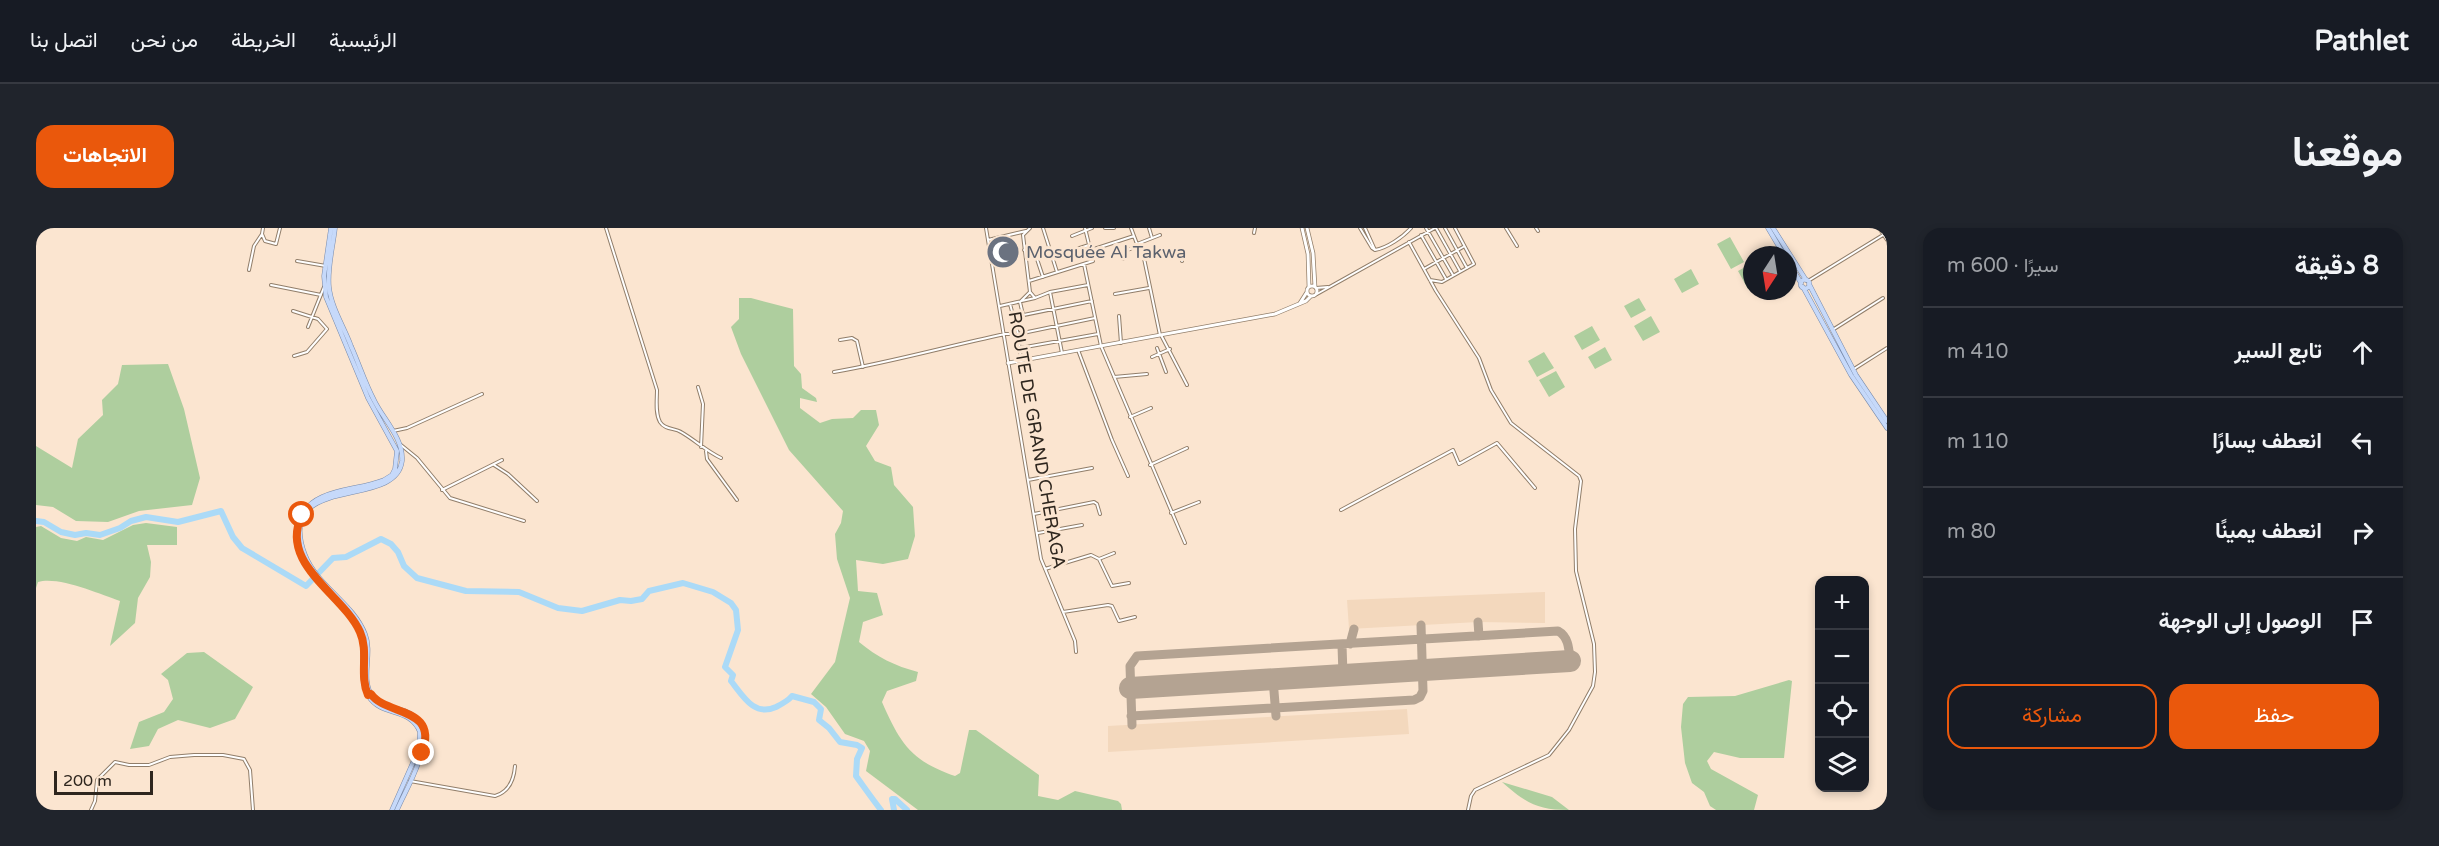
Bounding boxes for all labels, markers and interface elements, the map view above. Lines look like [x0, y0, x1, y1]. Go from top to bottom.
text: Pathlet [2314, 24, 2409, 58]
text: اتصل بنا [30, 28, 98, 53]
text: من نحن [131, 28, 198, 53]
text: الخريطة [231, 28, 296, 53]
text: الرئيسية [329, 28, 397, 53]
button: الاتجاهات [36, 125, 174, 188]
text: موقعنا [2292, 127, 2403, 178]
mosque icon: Mosquée Al Takwa [985, 234, 1021, 270]
place label: Mosquée Al Takwa [1026, 241, 1186, 263]
north arrow [1743, 246, 1797, 300]
text: 8 دقيقة [2295, 250, 2379, 281]
text: سيرًا · 600 m [1947, 254, 2059, 278]
street label: ROUTE DE GRAND CHERAGA [1004, 310, 1070, 570]
icon: ahead [2346, 336, 2379, 369]
text: تابع السير [2234, 338, 2322, 364]
text: 410 m [1947, 340, 2008, 364]
icon: left [2346, 426, 2379, 459]
text: انعطف يسارًا [2212, 428, 2322, 454]
text: 110 m [1947, 430, 2008, 454]
route start [288, 501, 314, 527]
icon: right [2346, 516, 2379, 549]
text: انعطف يمينًا [2215, 518, 2322, 544]
text: 80 m [1947, 520, 1996, 544]
map controls [1815, 576, 1869, 792]
button: + [1815, 576, 1869, 630]
icon: arrive [2346, 606, 2379, 639]
text: الوصول إلى الوجهة [2158, 608, 2322, 634]
button: − [1815, 630, 1869, 684]
button: locate [1815, 684, 1869, 738]
button: مشاركة [1947, 684, 2157, 749]
button: حفظ [2169, 684, 2379, 749]
button: layers [1815, 738, 1869, 792]
route end [408, 739, 434, 765]
scale bar [54, 768, 153, 796]
text: 200 m [63, 771, 112, 791]

